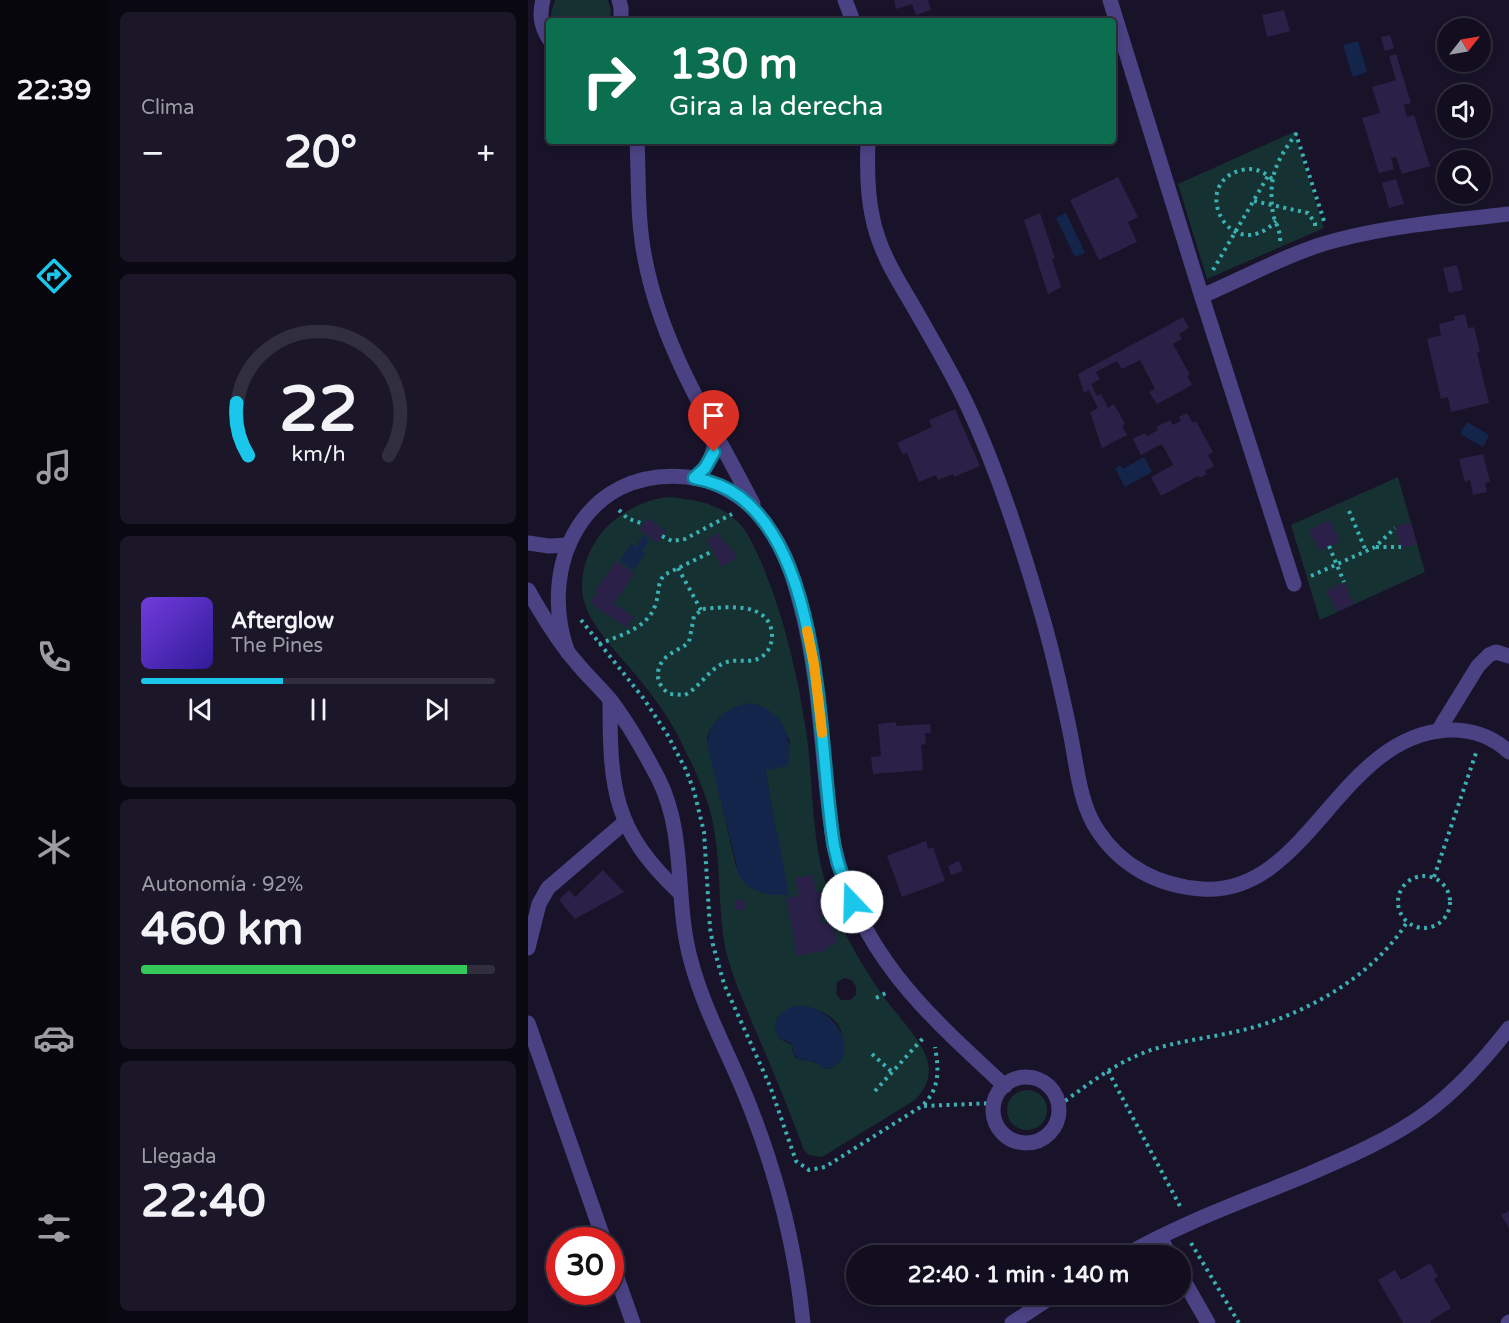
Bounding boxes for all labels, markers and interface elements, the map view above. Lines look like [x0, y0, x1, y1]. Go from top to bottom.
north arrow [1437, 18, 1491, 72]
map controls [1437, 18, 1491, 204]
text: 130 m [669, 39, 798, 90]
icon: right [570, 42, 648, 120]
text: 22:39 [17, 74, 91, 107]
button: sound [1437, 84, 1491, 138]
text: Gira a la derecha [669, 90, 883, 123]
text: Clima [141, 96, 194, 120]
text: 20° [284, 126, 357, 180]
text: − [141, 134, 165, 173]
text: + [476, 134, 495, 173]
button: search [1437, 150, 1491, 204]
icon: directions [33, 255, 75, 297]
text: 22 [279, 373, 357, 448]
pin [688, 390, 739, 452]
icon: arrive [697, 399, 730, 432]
text: km/h [291, 442, 345, 468]
icon: music [33, 446, 75, 488]
text: Afterglow [231, 608, 334, 634]
text: The Pines [231, 634, 323, 658]
icon: phone [33, 636, 75, 678]
icon: previous [184, 693, 217, 726]
icon: pause [302, 693, 335, 726]
icon: next [420, 693, 453, 726]
icon: climate [33, 826, 75, 868]
position arrow [820, 870, 884, 934]
text: Autonomía · 92% [141, 873, 303, 897]
text: 460 km [141, 903, 303, 957]
icon: car [33, 1017, 75, 1059]
text: Llegada [141, 1145, 217, 1169]
text: 22:40 [141, 1175, 266, 1229]
icon: filters [33, 1207, 75, 1249]
speed limit sign: 30 [546, 1227, 624, 1305]
text: 22:40 · 1 min · 140 m [908, 1262, 1129, 1288]

